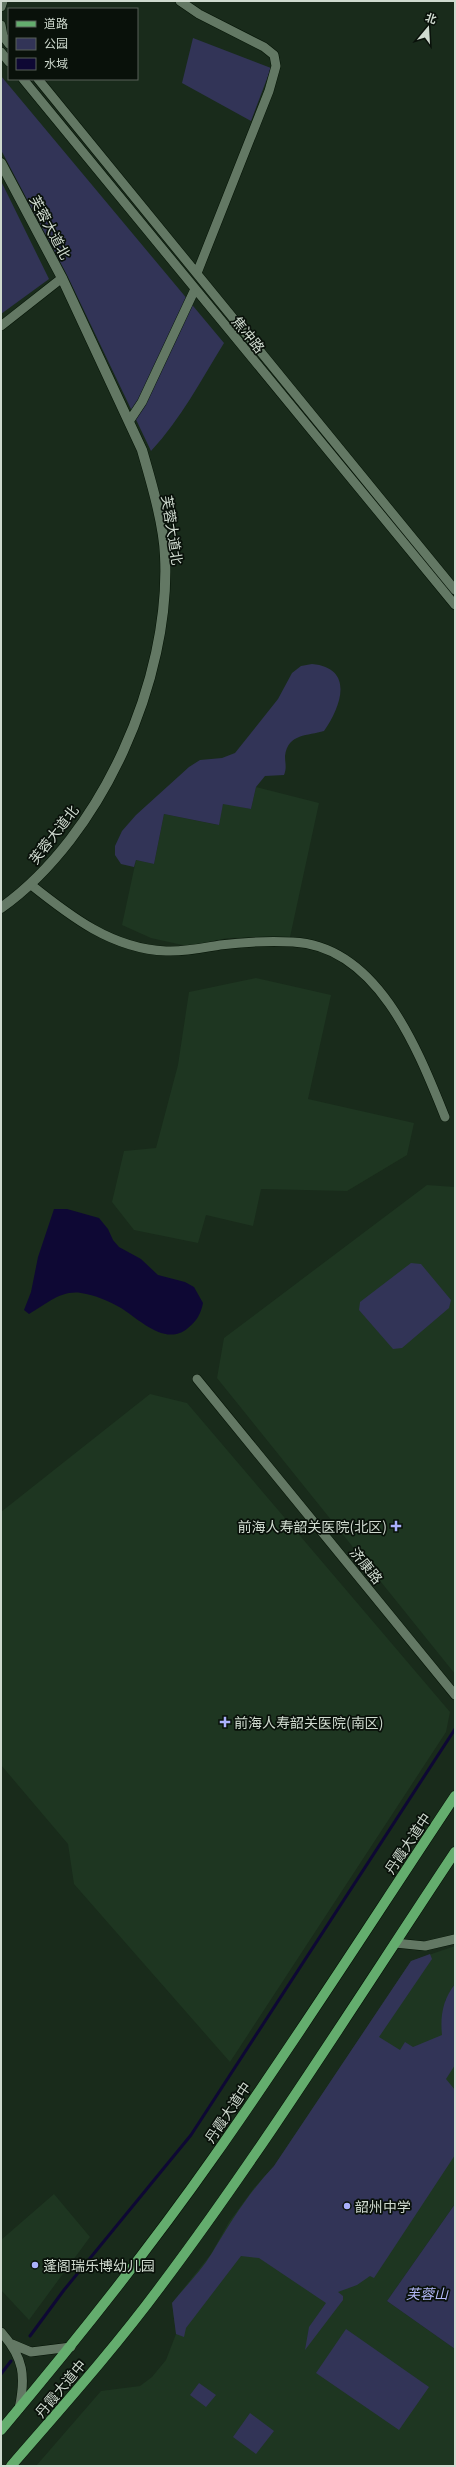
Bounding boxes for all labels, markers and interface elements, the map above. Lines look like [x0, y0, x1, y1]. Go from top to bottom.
legend [8, 8, 138, 80]
north arrow [408, 8, 448, 48]
text: 北 [424, 8, 439, 27]
text: 道路 [44, 14, 68, 31]
text: 公园 [44, 34, 68, 51]
text: 水域 [44, 54, 68, 71]
street label: 芙蓉大道北 [26, 191, 76, 263]
street label: 焦冲路 [228, 311, 270, 357]
street label: 芙蓉大道北 [158, 494, 188, 566]
street label: 芙蓉大道北 [24, 800, 82, 868]
place label: 前海人寿韶关医院(北区) [238, 1516, 387, 1536]
marker: 前海人寿韶关医院(北区) [390, 1520, 402, 1532]
street label: 济康路 [346, 1542, 388, 1588]
place label: 前海人寿韶关医院(南区) [234, 1712, 383, 1732]
marker: 前海人寿韶关医院(南区) [219, 1716, 231, 1728]
street label: 丹霞大道中 [379, 1808, 435, 1878]
street label: 丹霞大道中 [199, 2077, 255, 2147]
place label: 韶州中学 [355, 2196, 411, 2216]
marker: 韶州中学 [342, 2201, 352, 2211]
place label: 蓬阁瑞乐博幼儿园 [43, 2255, 155, 2275]
marker: 蓬阁瑞乐博幼儿园 [30, 2260, 40, 2270]
park label: 芙蓉山 [406, 2283, 449, 2303]
street label: 丹霞大道中 [30, 2355, 90, 2421]

